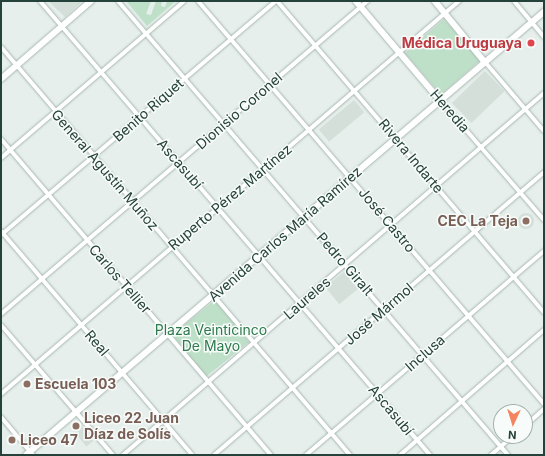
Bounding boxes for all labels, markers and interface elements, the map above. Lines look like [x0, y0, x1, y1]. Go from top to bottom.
place label: Médica Uruguaya [402, 35, 522, 51]
marker: Médica Uruguaya [525, 37, 537, 49]
street label: Dionisio Coronel [193, 69, 285, 153]
street label: Benito Riquet [109, 75, 187, 145]
street label: Heredia [427, 86, 473, 136]
street label: General Agustín Muñoz [48, 106, 162, 234]
street label: Rivera Indarte [375, 115, 447, 197]
street label: Ascasubí [154, 136, 206, 192]
street label: Ruperto Pérez Martínez [165, 140, 295, 254]
street label: Avenida Carlos María Ramírez [205, 163, 365, 305]
street label: José Castro [355, 184, 419, 256]
place label: CEC La Teja [438, 213, 518, 229]
marker: CEC La Teja [521, 216, 531, 226]
street label: Pedro Giralt [313, 229, 377, 299]
street label: Carlos Tellier [85, 241, 155, 317]
street label: Laureles [280, 273, 334, 323]
street label: José Mármol [341, 279, 417, 349]
park label: Plaza Veinticinco De Mayo [155, 322, 267, 354]
street label: Real [81, 327, 113, 359]
street label: Inclusa [402, 331, 448, 375]
place label: Escuela 103 [35, 376, 116, 392]
marker: Escuela 103 [22, 379, 32, 389]
street label: Ascasubí [365, 381, 417, 439]
north arrow [493, 404, 533, 444]
place label: Liceo 22 Juan Díaz de Solís [84, 410, 179, 442]
marker: Liceo 22 Juan Díaz de Solís [71, 421, 81, 431]
text: N [508, 428, 517, 442]
place label: Liceo 47 [20, 432, 78, 448]
marker: Liceo 47 [7, 435, 17, 445]

